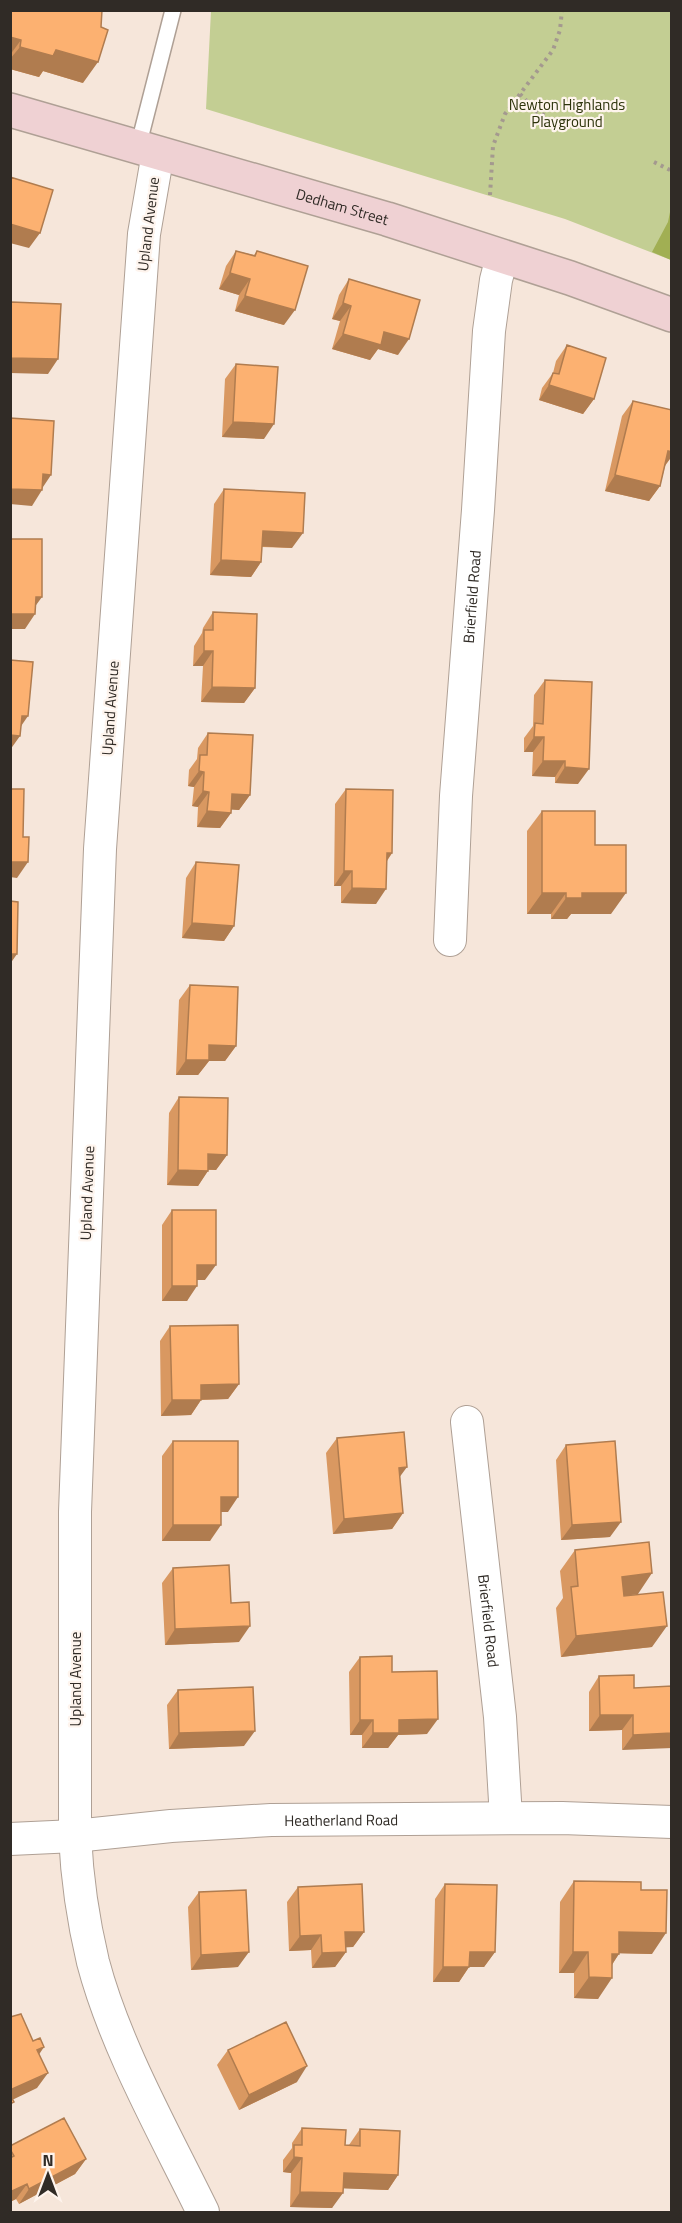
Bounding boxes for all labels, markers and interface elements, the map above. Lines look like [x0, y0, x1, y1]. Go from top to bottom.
park label: Newton Highlands Playground [509, 93, 625, 133]
street label: Upland Avenue [131, 176, 165, 272]
street label: Dedham Street [293, 182, 392, 231]
street label: Brierfield Road [456, 549, 486, 644]
street label: Upland Avenue [95, 660, 125, 756]
street label: Upland Avenue [74, 1145, 100, 1241]
street label: Brierfield Road [473, 1573, 506, 1669]
street label: Upland Avenue [64, 1632, 87, 1726]
street label: Heatherland Road [284, 1808, 398, 1831]
north arrow [18, 2145, 78, 2205]
text: N [42, 2148, 54, 2172]

